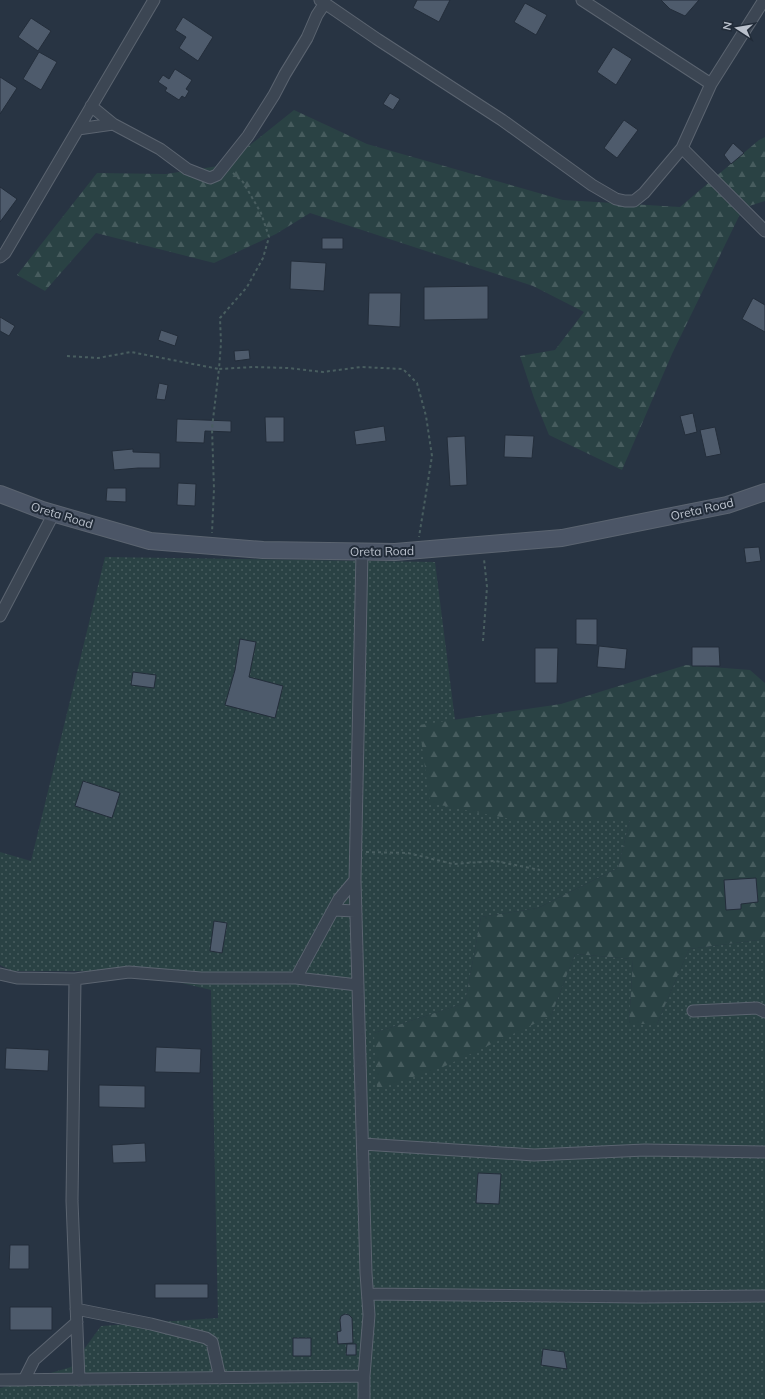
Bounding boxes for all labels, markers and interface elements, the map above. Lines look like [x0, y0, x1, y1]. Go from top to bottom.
north arrow [717, 8, 757, 48]
text: N [720, 20, 735, 31]
street label: Oreta Road [669, 494, 735, 524]
street label: Oreta Road [29, 498, 95, 532]
street label: Oreta Road [350, 543, 414, 559]

